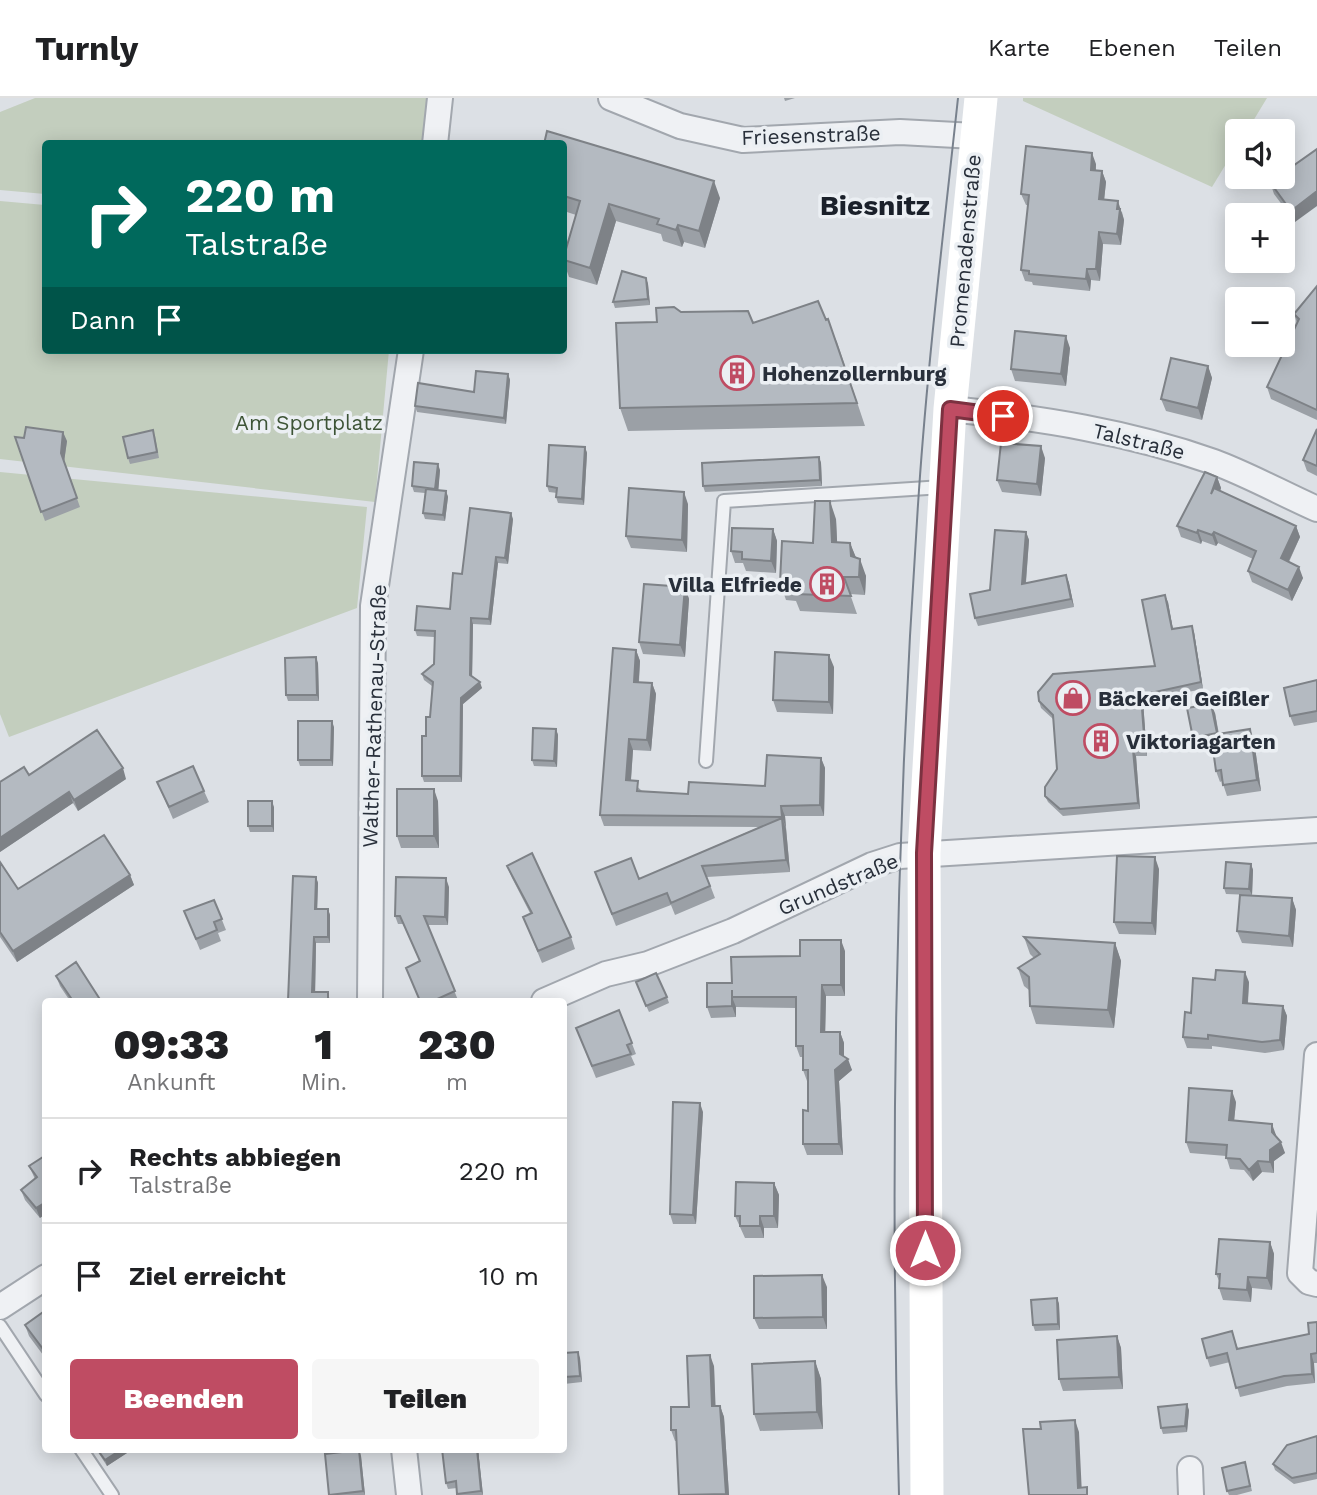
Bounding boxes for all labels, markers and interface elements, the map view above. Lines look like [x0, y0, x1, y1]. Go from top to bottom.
text: Turnly [35, 29, 138, 68]
text: Karte [988, 34, 1050, 62]
text: Ebenen [1088, 34, 1176, 62]
text: Teilen [1214, 34, 1282, 62]
map controls [1225, 119, 1295, 357]
button: sound [1225, 119, 1295, 189]
street label: Friesenstraße [741, 120, 881, 150]
street label: Promenadenstraße [944, 153, 986, 349]
text: 220 m [185, 166, 335, 224]
icon: right [70, 168, 161, 259]
district label: Biesnitz [820, 189, 930, 222]
button: + [1225, 203, 1295, 273]
text: Talstraße [185, 225, 328, 263]
button: − [1225, 287, 1295, 357]
icon: arrive [150, 301, 188, 339]
text: Dann [70, 305, 136, 335]
building icon: Hohenzollernburg [718, 354, 756, 392]
place label: Hohenzollernburg [762, 361, 947, 386]
pin [973, 386, 1033, 446]
icon: arrive [984, 397, 1022, 435]
park label: Am Sportplatz [235, 410, 383, 435]
street label: Talstraße [1090, 418, 1188, 464]
building icon: Villa Elfriede [808, 565, 846, 603]
place label: Villa Elfriede [668, 572, 802, 597]
street label: Walther-Rathenau-Straße [357, 584, 391, 848]
shop icon: Bäckerei Geißler [1054, 679, 1092, 717]
place label: Bäckerei Geißler [1098, 686, 1269, 711]
building icon: Viktoriagarten [1082, 722, 1120, 760]
place label: Viktoriagarten [1126, 729, 1276, 754]
street label: Grundstraße [774, 847, 902, 921]
text: 09:33 [113, 1020, 229, 1069]
text: 1 [314, 1020, 333, 1069]
text: 230 [418, 1020, 496, 1069]
text: Ankunft [127, 1069, 215, 1096]
text: Min. [301, 1069, 347, 1096]
text: m [446, 1069, 468, 1096]
text: Rechts abbiegen [129, 1142, 341, 1172]
icon: right [70, 1152, 108, 1190]
text: 220 m [459, 1156, 539, 1186]
text: Talstraße [129, 1172, 232, 1199]
position arrow [888, 1213, 962, 1287]
icon: arrive [70, 1257, 108, 1295]
text: Ziel erreicht [129, 1261, 286, 1291]
text: 10 m [479, 1261, 539, 1291]
button: Beenden [70, 1359, 298, 1439]
button: Teilen [312, 1359, 539, 1439]

